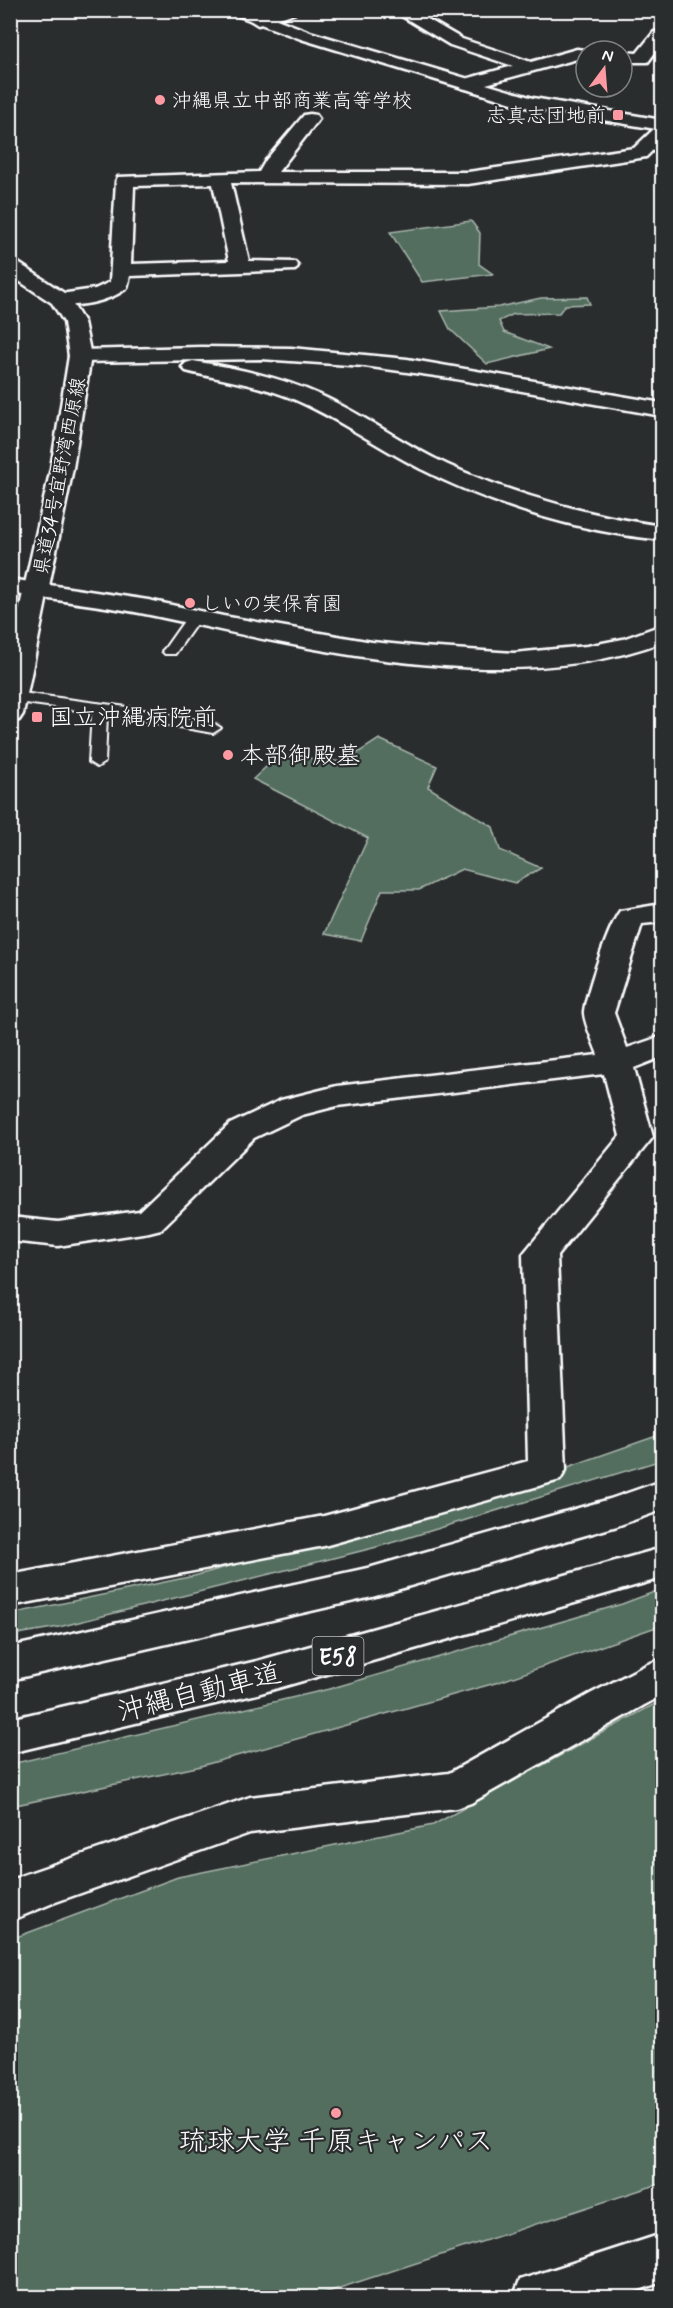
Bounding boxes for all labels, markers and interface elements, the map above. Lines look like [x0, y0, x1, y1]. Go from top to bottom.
north arrow [574, 39, 634, 99]
text: N [600, 44, 616, 68]
place label: 沖縄県立中部商業高等学校 [172, 88, 412, 115]
marker: 沖縄県立中部商業高等学校 [153, 93, 167, 107]
place label: 志真志団地前 [486, 103, 606, 130]
marker: 志真志団地前 [611, 108, 625, 122]
street label: 県道34号宜野湾西原線 [28, 375, 93, 578]
place label: しいの実保育園 [202, 591, 342, 618]
marker: しいの実保育園 [183, 596, 197, 610]
place label: 国立沖縄病院前 [49, 703, 217, 734]
marker: 国立沖縄病院前 [30, 710, 44, 724]
place label: 本部御殿墓 [240, 741, 360, 772]
marker: 本部御殿墓 [221, 748, 235, 762]
road number: E58 [312, 1637, 364, 1675]
street label: 沖縄自動車道 [114, 1655, 286, 1732]
marker: 琉球大学 千原キャンパス [329, 2106, 343, 2120]
place label: 琉球大学 千原キャンパス [179, 2124, 493, 2161]

